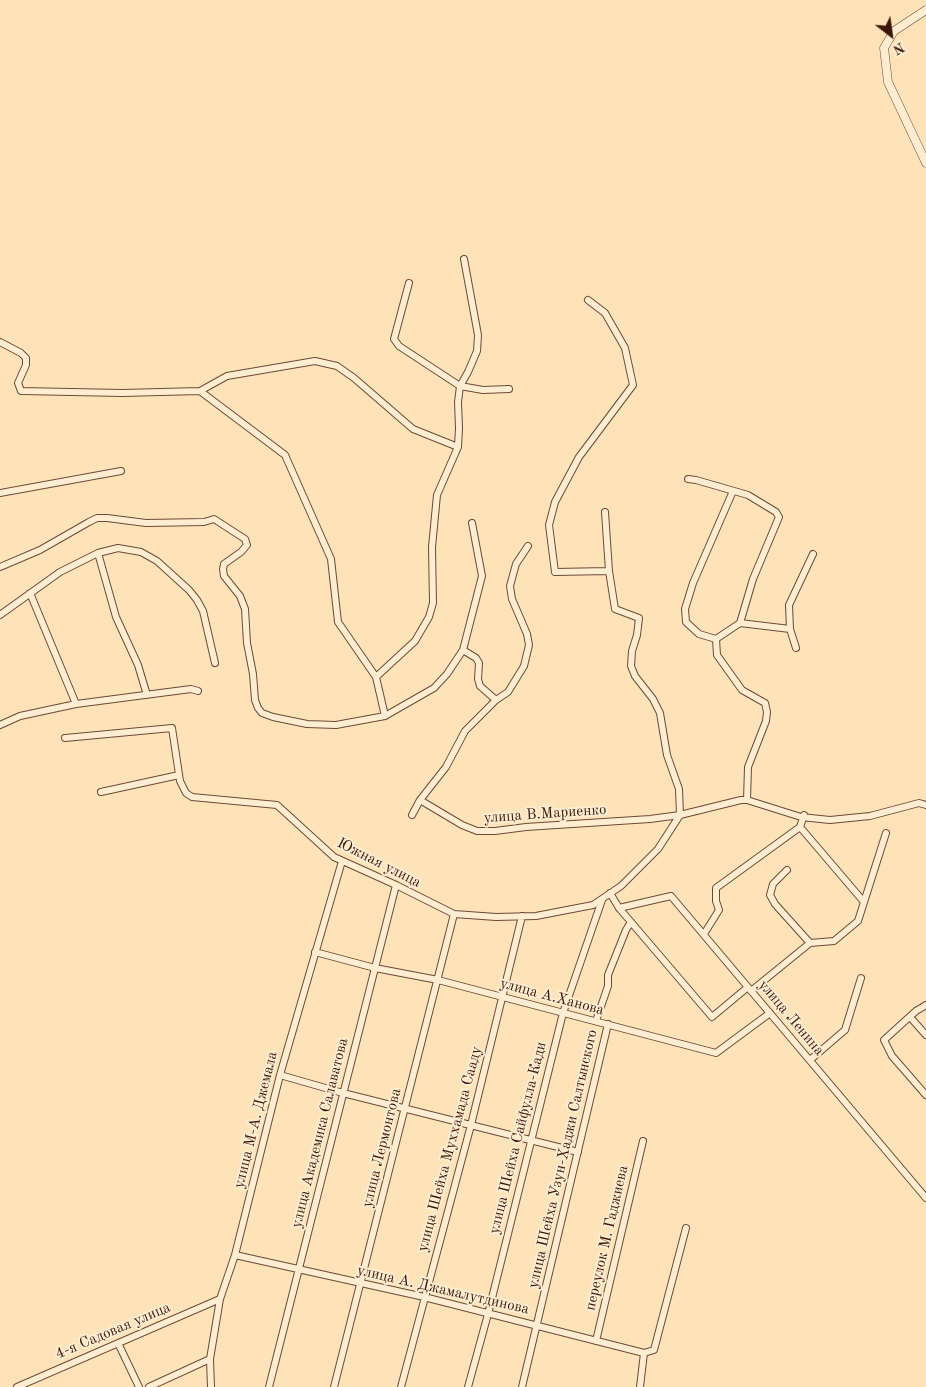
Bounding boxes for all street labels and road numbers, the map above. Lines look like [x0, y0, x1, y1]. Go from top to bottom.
street label: улица В.Мариенко [483, 801, 607, 827]
street label: Южная улица [334, 834, 424, 892]
street label: улица А.Ханова [498, 974, 606, 1020]
street label: улица Ленина [754, 977, 828, 1059]
street label: улица Шейха Узун-Хаджи Салтынского [524, 1028, 602, 1290]
street label: улица Академика Салаватова [288, 1036, 352, 1230]
street label: улица Шейха Сайфулла-Кади [485, 1040, 551, 1236]
street label: улица Шейха Муххамада Сааду [414, 1044, 486, 1254]
street label: улица М-А. Джемала [230, 1050, 282, 1190]
street label: улица Лермонтова [358, 1086, 406, 1210]
street label: переулок М. Гаджиева [582, 1164, 632, 1312]
street label: улица А. Джамалутдинова [355, 1261, 531, 1319]
street label: 4-я Садовая улица [53, 1299, 173, 1363]

